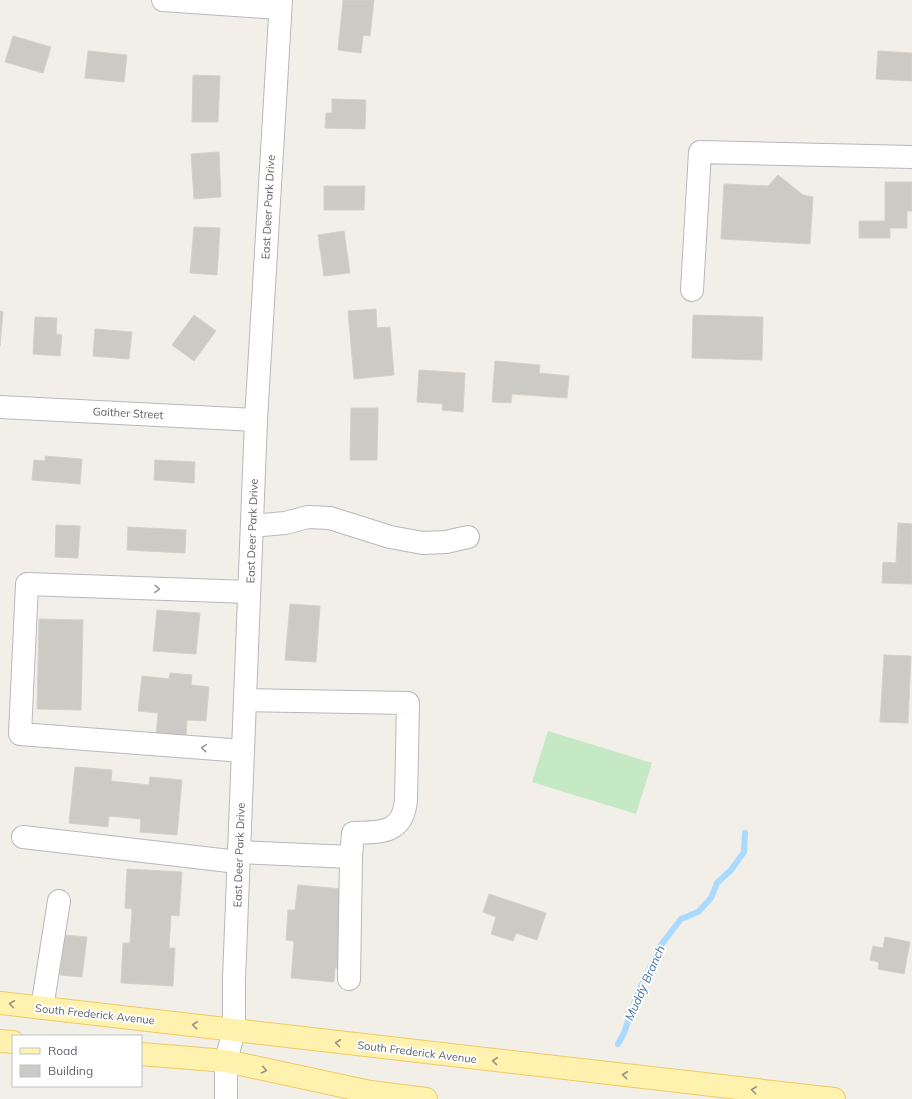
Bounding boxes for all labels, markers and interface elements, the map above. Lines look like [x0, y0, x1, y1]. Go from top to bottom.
street label: East Deer Park Drive [258, 154, 278, 260]
street label: Gaither Street [92, 404, 164, 422]
street label: East Deer Park Drive [243, 478, 261, 584]
one-way arrow [154, 585, 160, 593]
one-way arrow [201, 744, 207, 753]
street label: East Deer Park Drive [230, 802, 248, 908]
water label: Muddy Branch [621, 943, 668, 1023]
one-way arrow [9, 1000, 15, 1009]
street label: South Frederick Avenue [35, 1001, 155, 1027]
one-way arrow [192, 1021, 198, 1030]
legend [12, 1035, 142, 1087]
one-way arrow [335, 1038, 342, 1047]
street label: South Frederick Avenue [357, 1038, 477, 1066]
text: Road [48, 1043, 77, 1058]
one-way arrow [492, 1057, 498, 1066]
text: Building [48, 1063, 93, 1078]
one-way arrow [261, 1065, 267, 1073]
one-way arrow [622, 1071, 628, 1080]
one-way arrow [751, 1086, 757, 1095]

